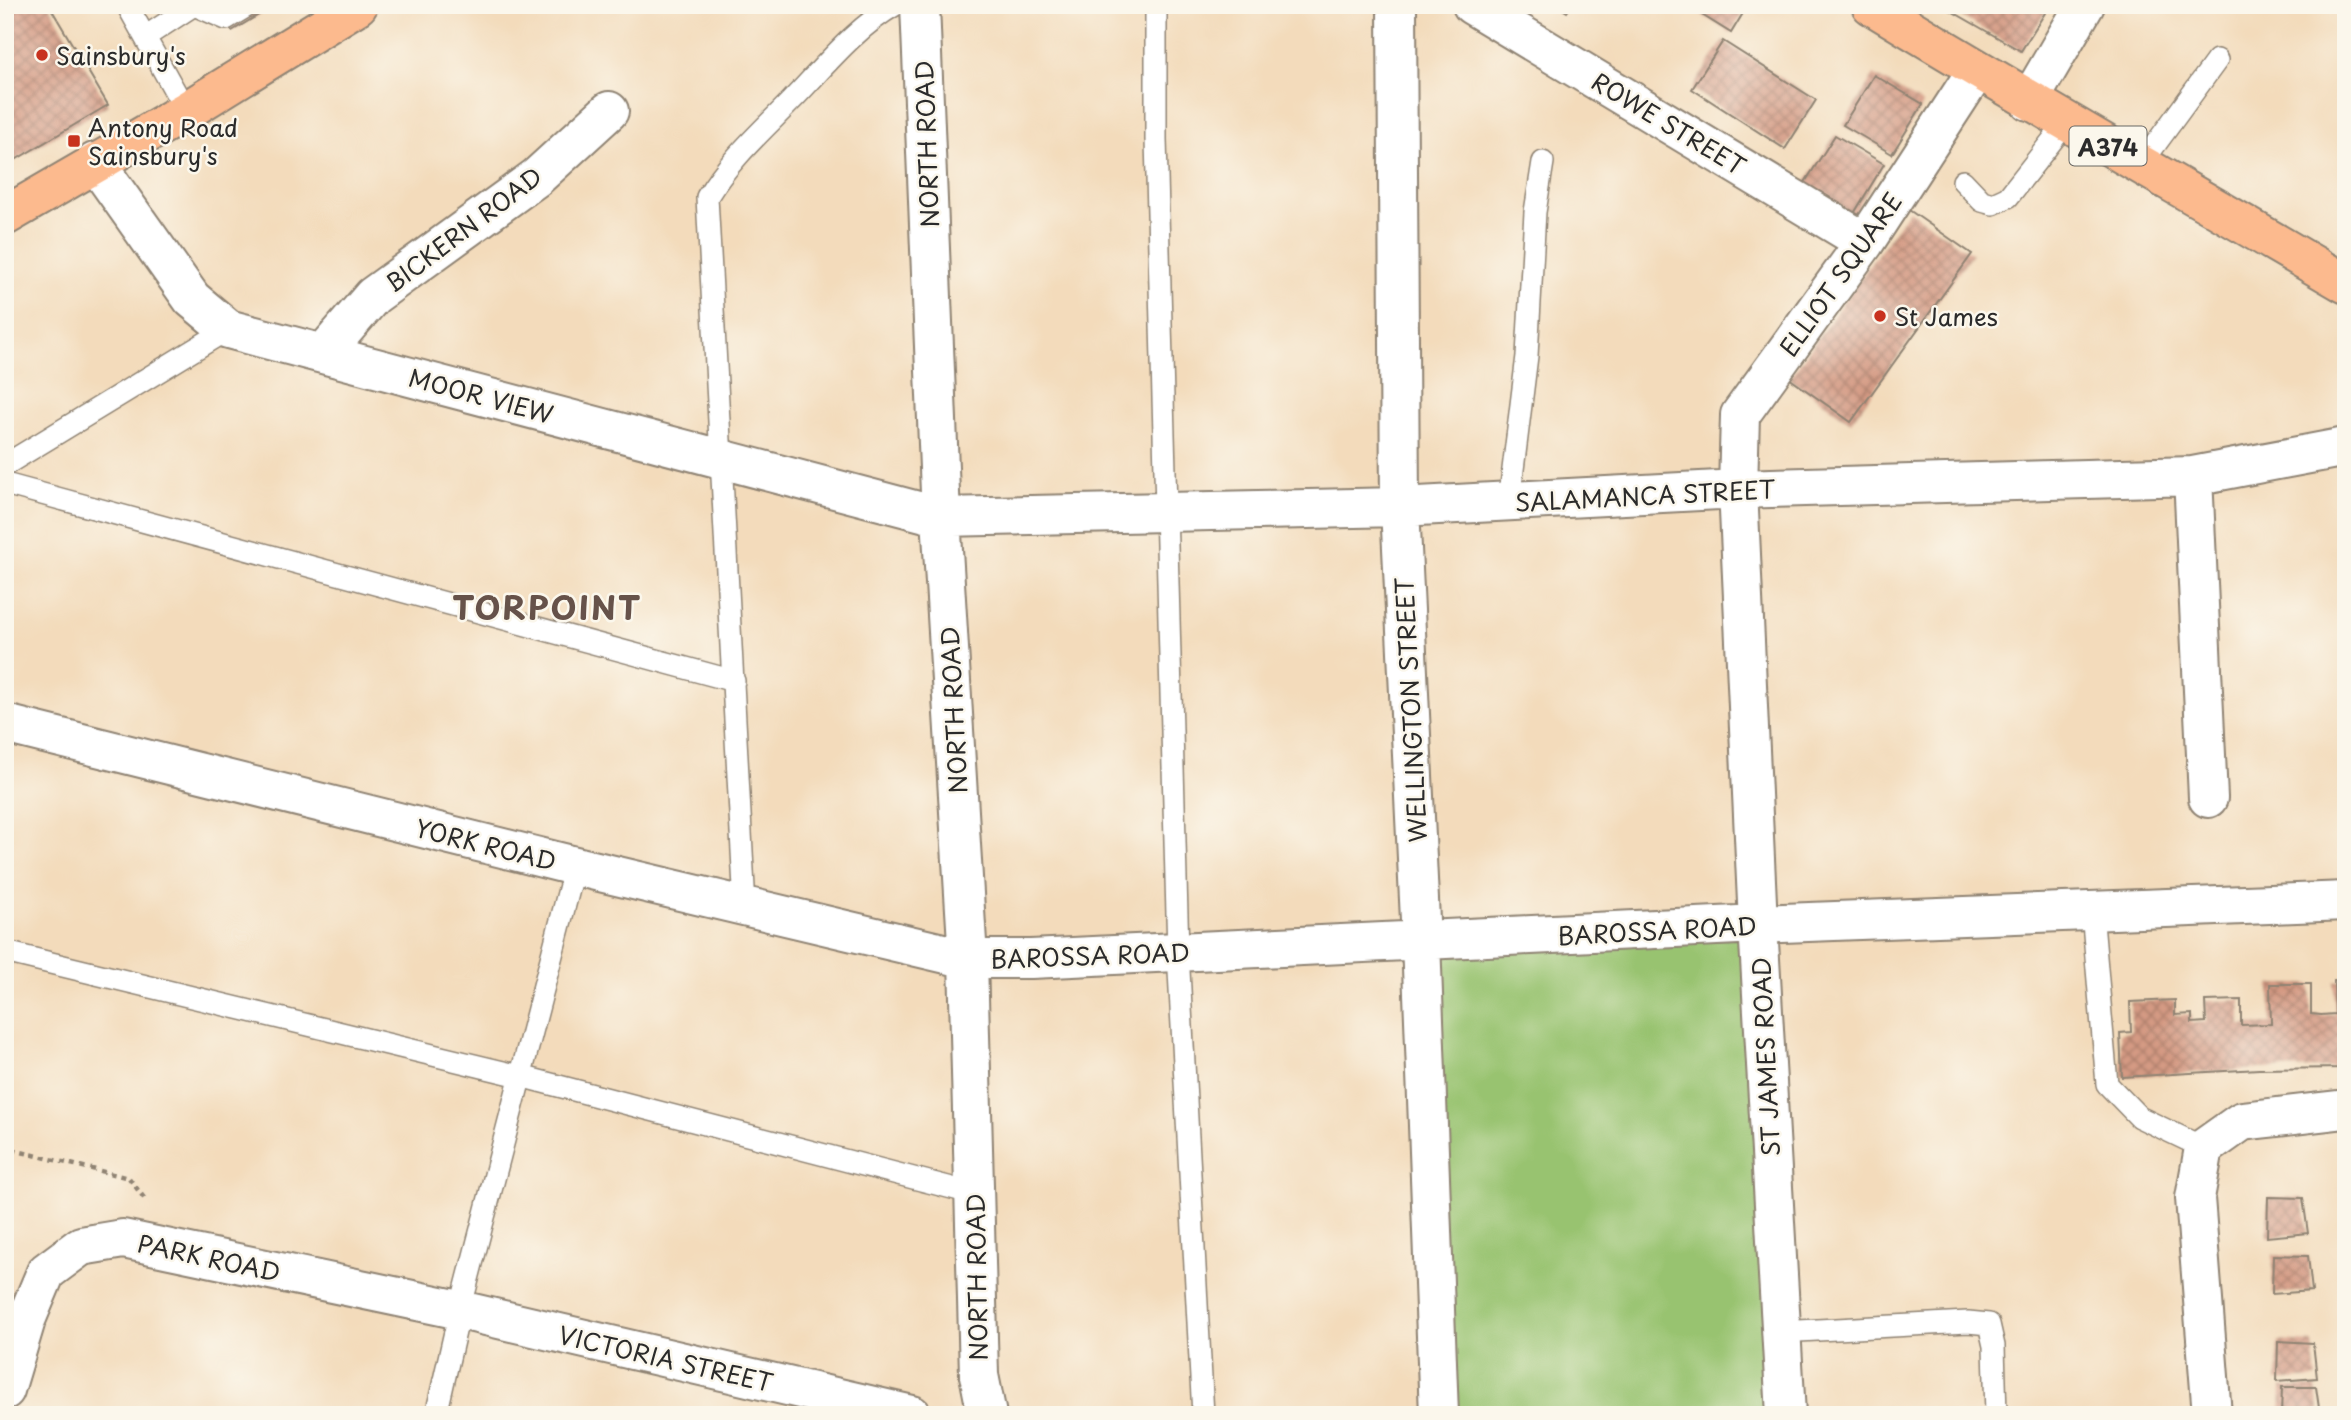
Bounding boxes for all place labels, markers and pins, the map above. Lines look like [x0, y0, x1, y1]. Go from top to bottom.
place label: Sainsbury's [56, 37, 186, 73]
marker: Sainsbury's [34, 47, 50, 63]
place label: Antony Road Sainsbury's [88, 109, 238, 173]
marker: Antony Road Sainsbury's [66, 133, 82, 149]
place label: St James [1894, 298, 1998, 334]
marker: St James [1872, 308, 1888, 324]

